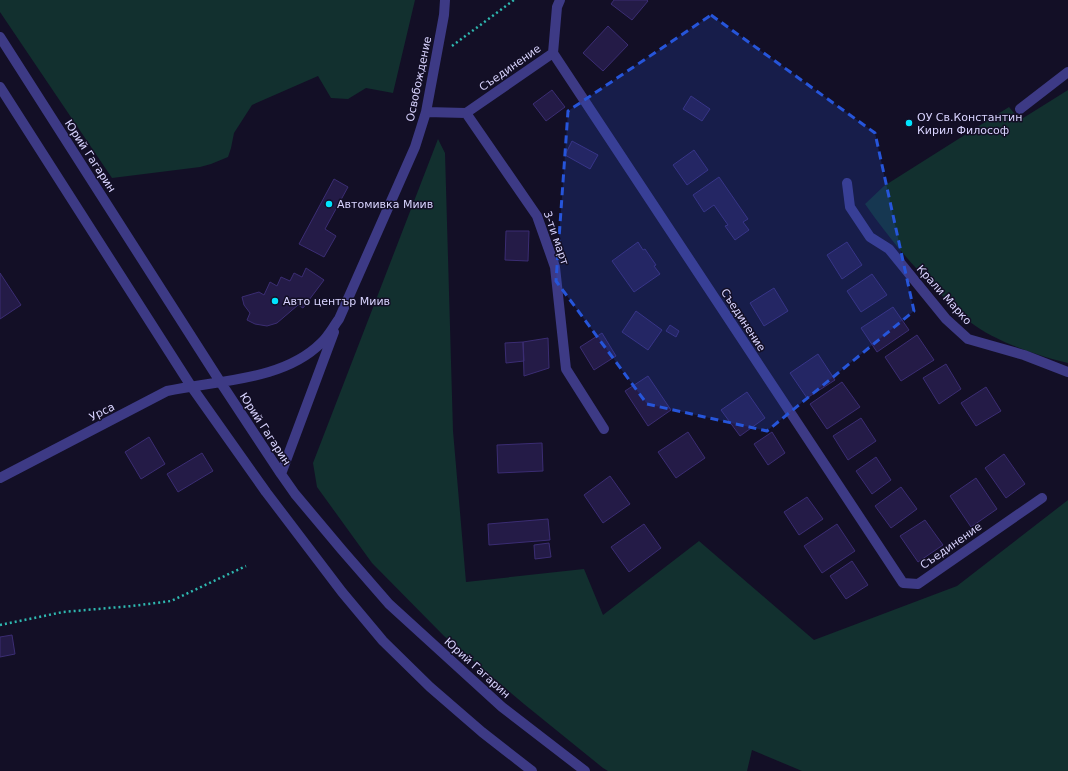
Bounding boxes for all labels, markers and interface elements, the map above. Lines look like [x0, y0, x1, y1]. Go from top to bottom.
street label: Освобождение [404, 35, 434, 123]
street label: Съединение [477, 42, 543, 94]
place label: ОУ Св.Константин Кирил Философ [917, 111, 1022, 137]
street label: Юрий Гагарин [62, 117, 118, 195]
marker: ОУ Св.Константин Кирил Философ [904, 118, 914, 128]
place label: Автомивка Миив [337, 198, 433, 211]
marker: Автомивка Миив [324, 199, 334, 209]
street label: 3-ти март [541, 209, 572, 267]
street label: Крали Марко [914, 262, 974, 328]
street label: Съединение [718, 286, 768, 354]
place label: Авто център Миив [283, 295, 390, 308]
marker: Авто център Миив [270, 296, 280, 306]
street label: Юрий Гагарин [237, 390, 293, 468]
street label: Урса [87, 400, 117, 424]
street label: Съединение [918, 520, 984, 572]
street label: Юрий Гагарин [441, 635, 513, 701]

